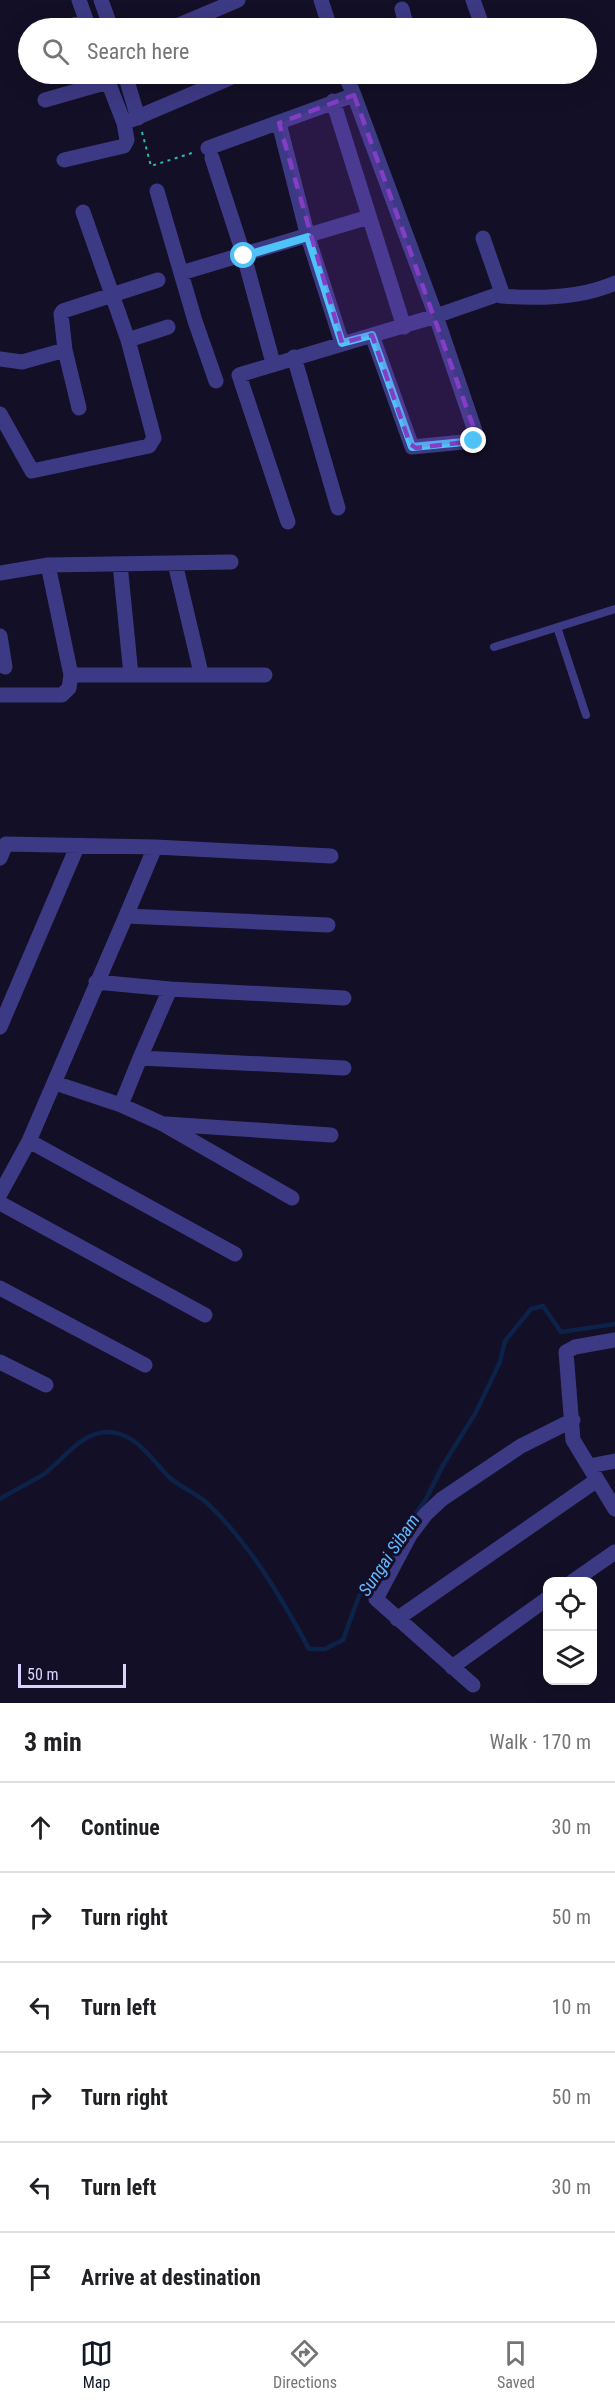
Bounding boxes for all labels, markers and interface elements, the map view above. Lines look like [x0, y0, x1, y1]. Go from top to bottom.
search box [18, 18, 597, 84]
icon: search [39, 35, 72, 68]
text: Search here [87, 39, 189, 64]
route start [230, 242, 256, 268]
route end [460, 427, 486, 453]
water label: Sungai Sibam [354, 1510, 424, 1600]
map controls [543, 1577, 597, 1685]
button: locate [543, 1577, 597, 1631]
button: layers [543, 1631, 597, 1685]
scale bar [18, 1661, 126, 1688]
text: 50 m [27, 1665, 59, 1684]
text: 3 min [24, 1727, 82, 1757]
text: Walk · 170 m [490, 1730, 591, 1754]
icon: ahead [24, 1811, 57, 1844]
text: Continue [81, 1815, 160, 1840]
text: 30 m [552, 1815, 591, 1839]
icon: right [24, 1901, 57, 1934]
text: Turn right [81, 1905, 168, 1930]
text: 50 m [552, 1905, 591, 1929]
icon: left [24, 1991, 57, 2024]
text: Turn left [81, 1995, 156, 2020]
text: 10 m [552, 1995, 591, 2019]
icon: right [24, 2081, 57, 2114]
text: Turn right [81, 2085, 168, 2110]
text: 50 m [552, 2085, 591, 2109]
icon: left [24, 2171, 57, 2204]
text: Turn left [81, 2175, 156, 2200]
text: 30 m [552, 2175, 591, 2199]
icon: arrive [24, 2261, 57, 2294]
text: Arrive at destination [81, 2265, 261, 2290]
tab: Map [80, 2337, 113, 2392]
tab: Directions [273, 2337, 337, 2392]
tab: Saved [497, 2337, 535, 2392]

